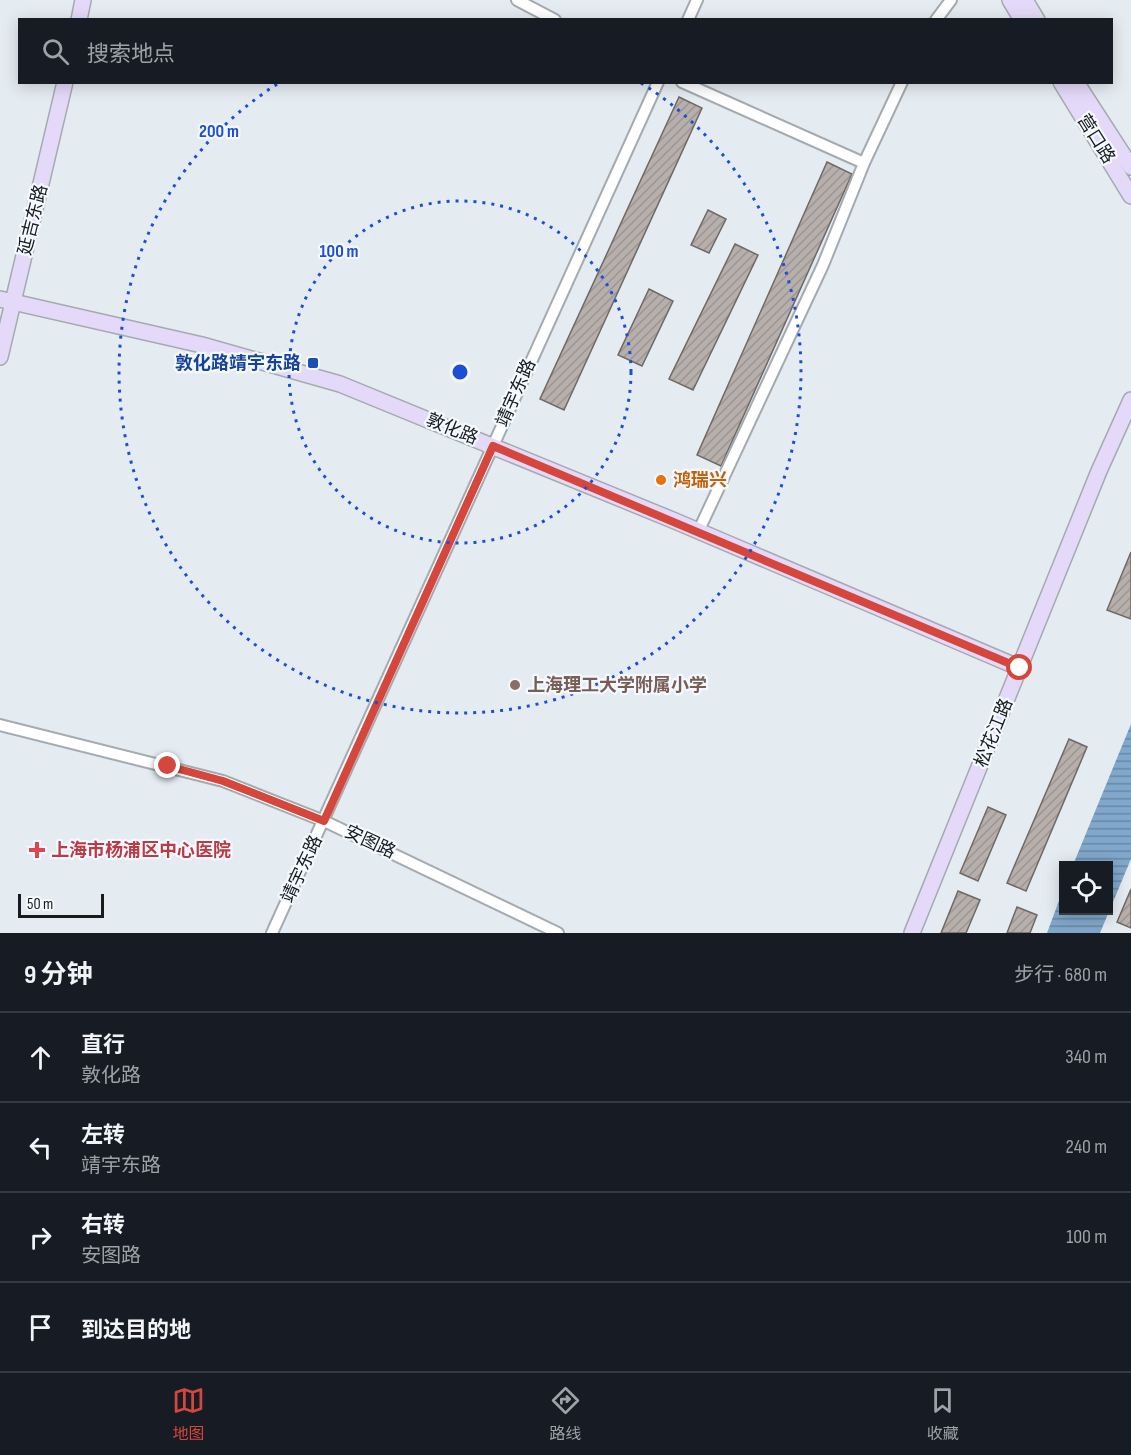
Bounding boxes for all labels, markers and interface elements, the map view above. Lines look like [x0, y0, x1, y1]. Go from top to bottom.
search box [18, 18, 1113, 84]
icon: search [39, 35, 72, 68]
text: 搜索地点 [87, 41, 175, 68]
street label: 营口路 [1073, 111, 1119, 167]
text: 200 m [199, 121, 239, 142]
street label: 延吉东路 [14, 183, 52, 257]
text: 100 m [320, 241, 359, 262]
place label: 敦化路靖宇东路 [175, 353, 301, 374]
marker: 敦化路靖宇东路 [306, 356, 320, 370]
street label: 靖宇东路 [492, 356, 540, 430]
centre of rings [450, 362, 470, 382]
street label: 敦化路 [423, 409, 481, 449]
place label: 鸿瑞兴 [673, 470, 727, 491]
marker: 鸿瑞兴 [654, 473, 668, 487]
route start [1006, 654, 1032, 680]
place label: 上海理工大学附属小学 [527, 675, 707, 696]
marker: 上海理工大学附属小学 [508, 678, 522, 692]
street label: 松花江路 [971, 696, 1017, 770]
route end [154, 752, 180, 778]
street label: 安图路 [341, 821, 399, 863]
street label: 靖宇东路 [277, 832, 327, 906]
place label: 上海市杨浦区中心医院 [51, 840, 231, 861]
marker: 上海市杨浦区中心医院 [28, 841, 46, 859]
map controls [1059, 861, 1113, 915]
button: locate [1059, 861, 1113, 915]
scale bar [18, 891, 104, 918]
text: 50 m [27, 895, 53, 914]
text: 9 分钟 [24, 960, 92, 991]
text: 步行 · 680 m [1014, 963, 1107, 987]
text: 直行 [81, 1032, 125, 1059]
icon: ahead [24, 1041, 57, 1074]
text: 340 m [1065, 1045, 1107, 1069]
text: 敦化路 [81, 1064, 141, 1088]
text: 左转 [81, 1122, 125, 1149]
icon: left [24, 1131, 57, 1164]
text: 240 m [1066, 1135, 1107, 1159]
text: 靖宇东路 [81, 1154, 161, 1178]
text: 右转 [81, 1212, 125, 1239]
icon: right [24, 1221, 57, 1254]
text: 100 m [1066, 1225, 1107, 1249]
text: 安图路 [81, 1244, 141, 1268]
icon: arrive [24, 1311, 57, 1344]
text: 到达目的地 [81, 1317, 191, 1344]
tab: 地图 [172, 1384, 205, 1444]
tab: 路线 [549, 1384, 582, 1444]
tab: 收藏 [926, 1384, 959, 1444]

